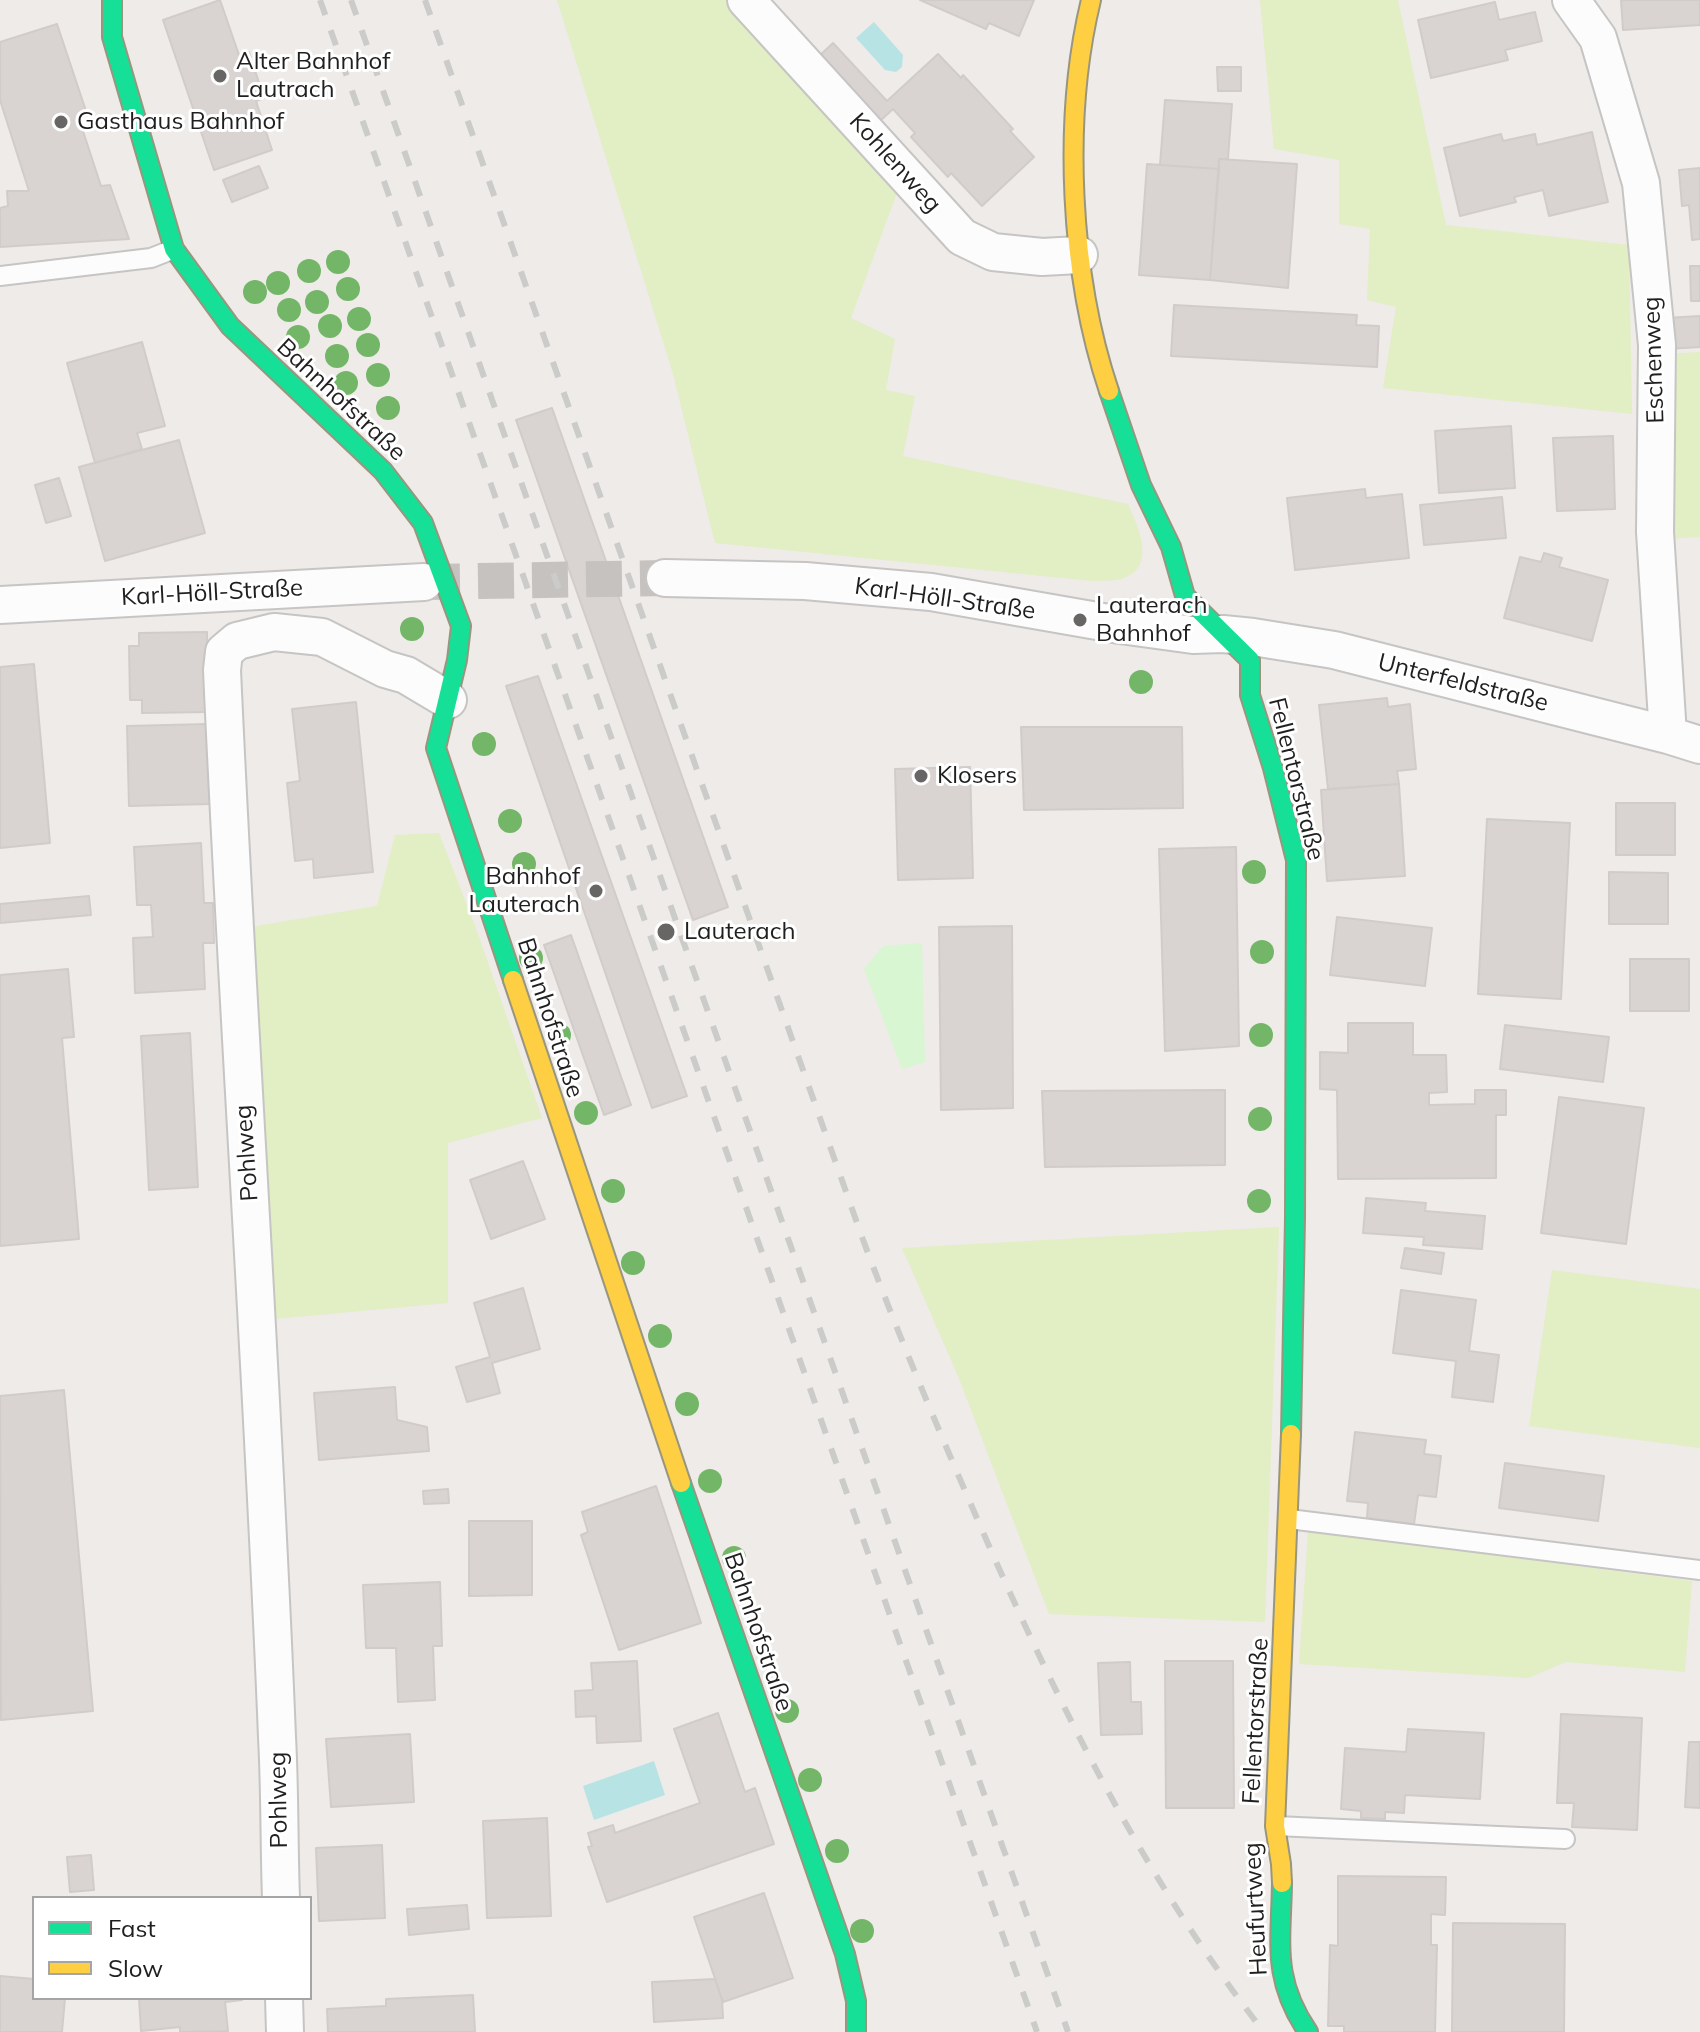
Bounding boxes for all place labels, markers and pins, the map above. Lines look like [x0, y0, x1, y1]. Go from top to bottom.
place label: Alter Bahnhof Lautrach [236, 48, 390, 104]
marker: Alter Bahnhof Lautrach [211, 67, 229, 85]
place label: Gasthaus Bahnhof [77, 108, 284, 136]
marker: Gasthaus Bahnhof [52, 113, 70, 131]
place label: Lauterach Bahnhof [1096, 592, 1208, 648]
marker: Lauterach Bahnhof [1071, 611, 1089, 629]
place label: Klosers [937, 762, 1017, 790]
marker: Klosers [912, 767, 930, 785]
place label: Bahnhof Lauterach [468, 863, 580, 919]
marker: Bahnhof Lauterach [587, 882, 605, 900]
place label: Lauterach [684, 918, 796, 946]
marker: Lauterach [655, 921, 677, 943]

